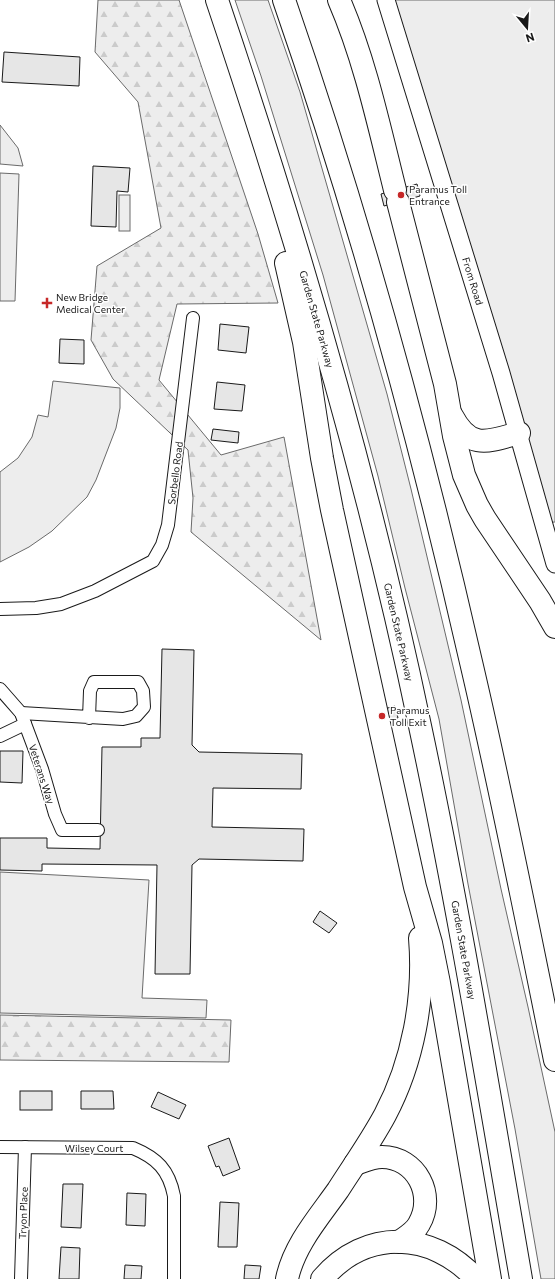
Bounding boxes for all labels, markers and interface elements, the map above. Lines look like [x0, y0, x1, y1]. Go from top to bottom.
north arrow [507, 8, 547, 48]
text: N [524, 31, 536, 45]
place label: Paramus Toll Entrance [409, 183, 467, 207]
marker: Paramus Toll Entrance [396, 190, 406, 200]
street label: From Road [460, 256, 486, 307]
street label: Garden State Parkway [297, 269, 337, 369]
place label: New Bridge Medical Center [56, 291, 125, 315]
marker: New Bridge Medical Center [41, 297, 53, 309]
street label: Sorbello Road [165, 441, 185, 505]
street label: Garden State Parkway [382, 582, 416, 682]
place label: Paramus Toll Exit [390, 704, 430, 728]
marker: Paramus Toll Exit [377, 711, 387, 721]
street label: Veterans Way [27, 743, 57, 805]
street label: Garden State Parkway [449, 899, 479, 1001]
street label: Wilsey Court [65, 1142, 123, 1154]
street label: Tryon Place [16, 1187, 30, 1239]

